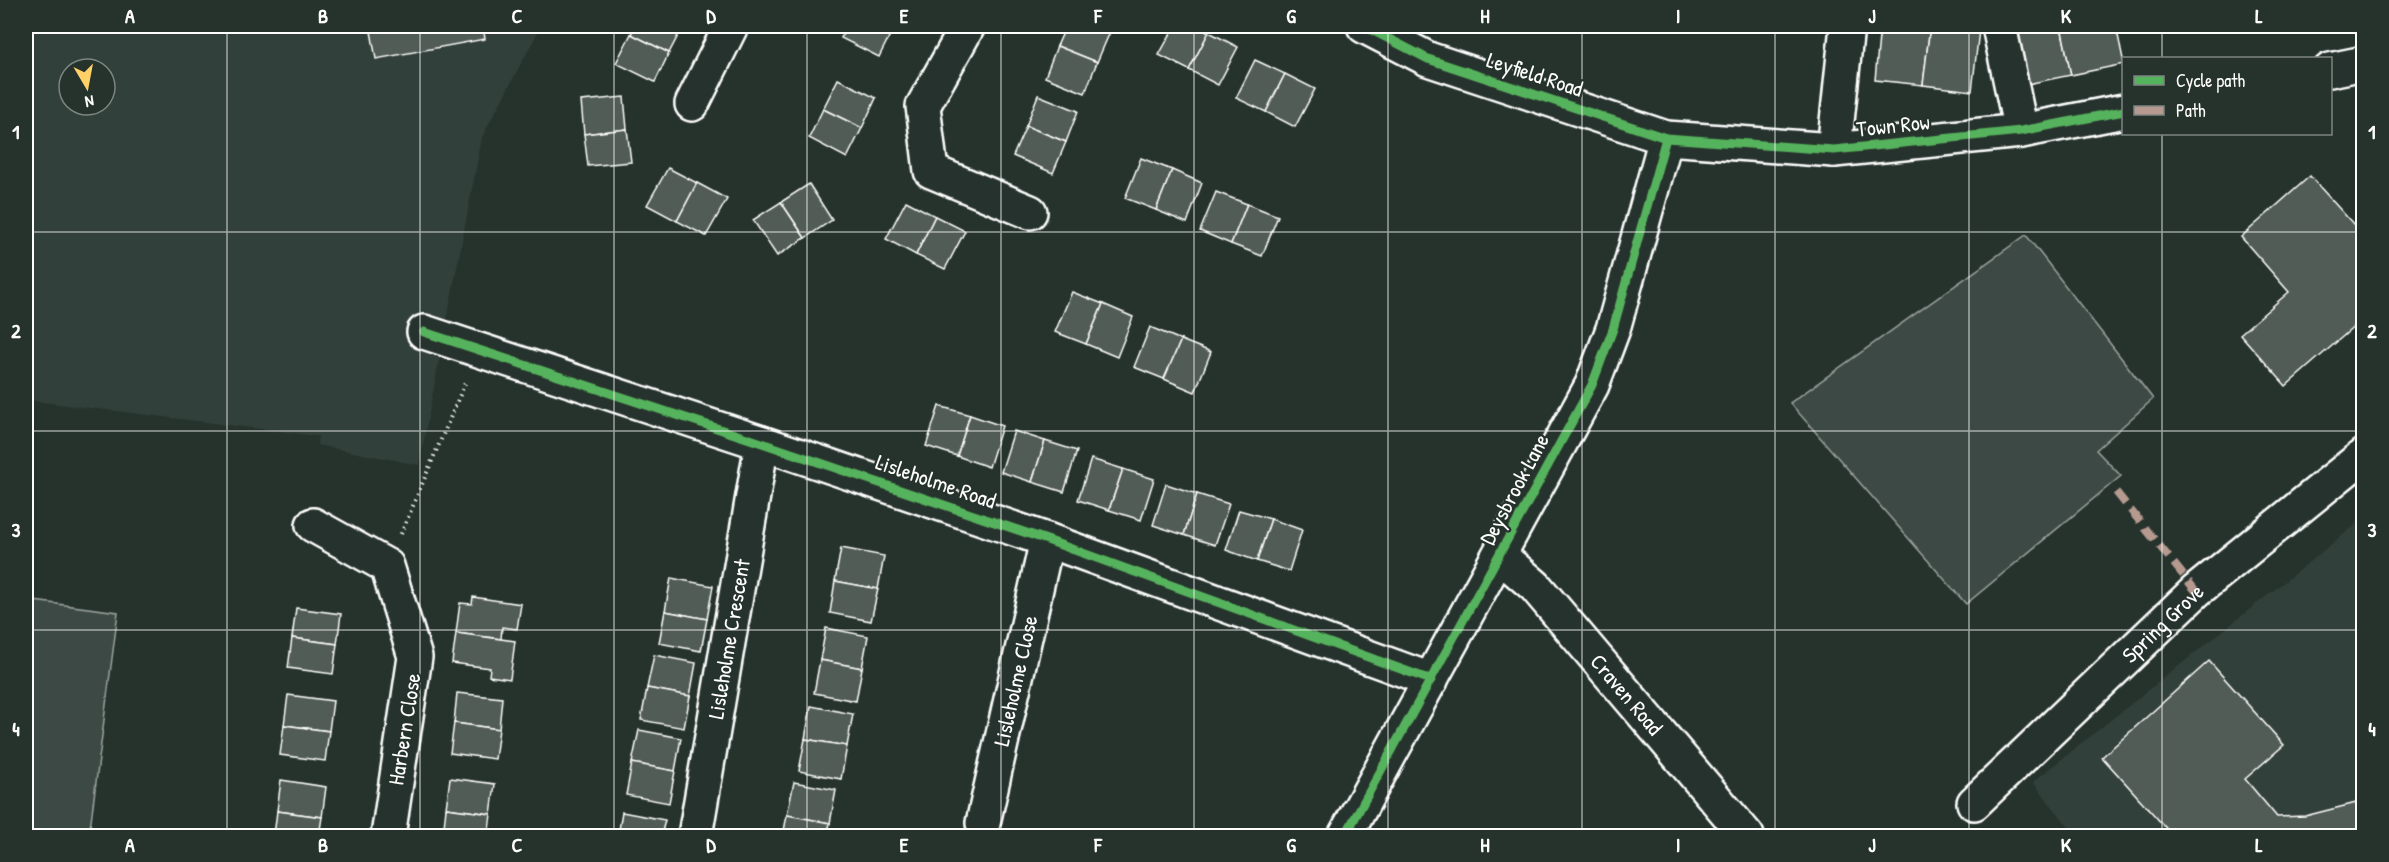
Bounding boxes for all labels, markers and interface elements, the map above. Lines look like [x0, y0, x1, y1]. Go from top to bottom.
text: A [125, 2, 135, 29]
text: B [318, 2, 328, 29]
text: C [512, 2, 523, 29]
text: D [706, 2, 716, 29]
text: E [900, 2, 909, 29]
text: F [1093, 2, 1103, 29]
text: G [1286, 2, 1296, 29]
text: H [1480, 2, 1490, 29]
text: I [1676, 2, 1680, 29]
text: J [1868, 2, 1876, 29]
text: K [2061, 2, 2072, 29]
text: L [2255, 2, 2263, 29]
street label: Leyfield Road [1483, 44, 1587, 104]
north arrow [57, 57, 117, 117]
legend [2122, 57, 2332, 135]
text: Cycle path [2176, 68, 2246, 93]
text: N [83, 90, 96, 113]
text: Path [2176, 98, 2206, 123]
street label: Town Row [1855, 106, 1931, 144]
text: 1 [12, 118, 20, 145]
text: 1 [2368, 118, 2376, 145]
text: 2 [11, 317, 21, 344]
text: 2 [2367, 317, 2377, 344]
street label: Deysbrook Lane [1472, 428, 1556, 550]
street label: Lisleholme Road [872, 446, 1000, 516]
text: 3 [12, 516, 21, 543]
text: 3 [2368, 516, 2377, 543]
street label: Lisleholme Crescent [700, 556, 757, 721]
street label: Spring Grove [2115, 576, 2210, 669]
street label: Lisleholme Close [986, 612, 1045, 749]
street label: Craven Road [1584, 647, 1670, 742]
street label: Harbern Close [380, 671, 428, 787]
text: 4 [12, 715, 20, 742]
text: 4 [2368, 715, 2376, 742]
text: A [125, 831, 135, 858]
text: B [318, 831, 328, 858]
text: C [512, 831, 523, 858]
text: D [706, 831, 716, 858]
text: E [900, 831, 909, 858]
text: F [1093, 831, 1103, 858]
text: G [1286, 831, 1296, 858]
text: H [1480, 831, 1490, 858]
text: I [1676, 831, 1680, 858]
text: J [1868, 831, 1876, 858]
text: K [2061, 831, 2072, 858]
text: L [2255, 831, 2263, 858]

